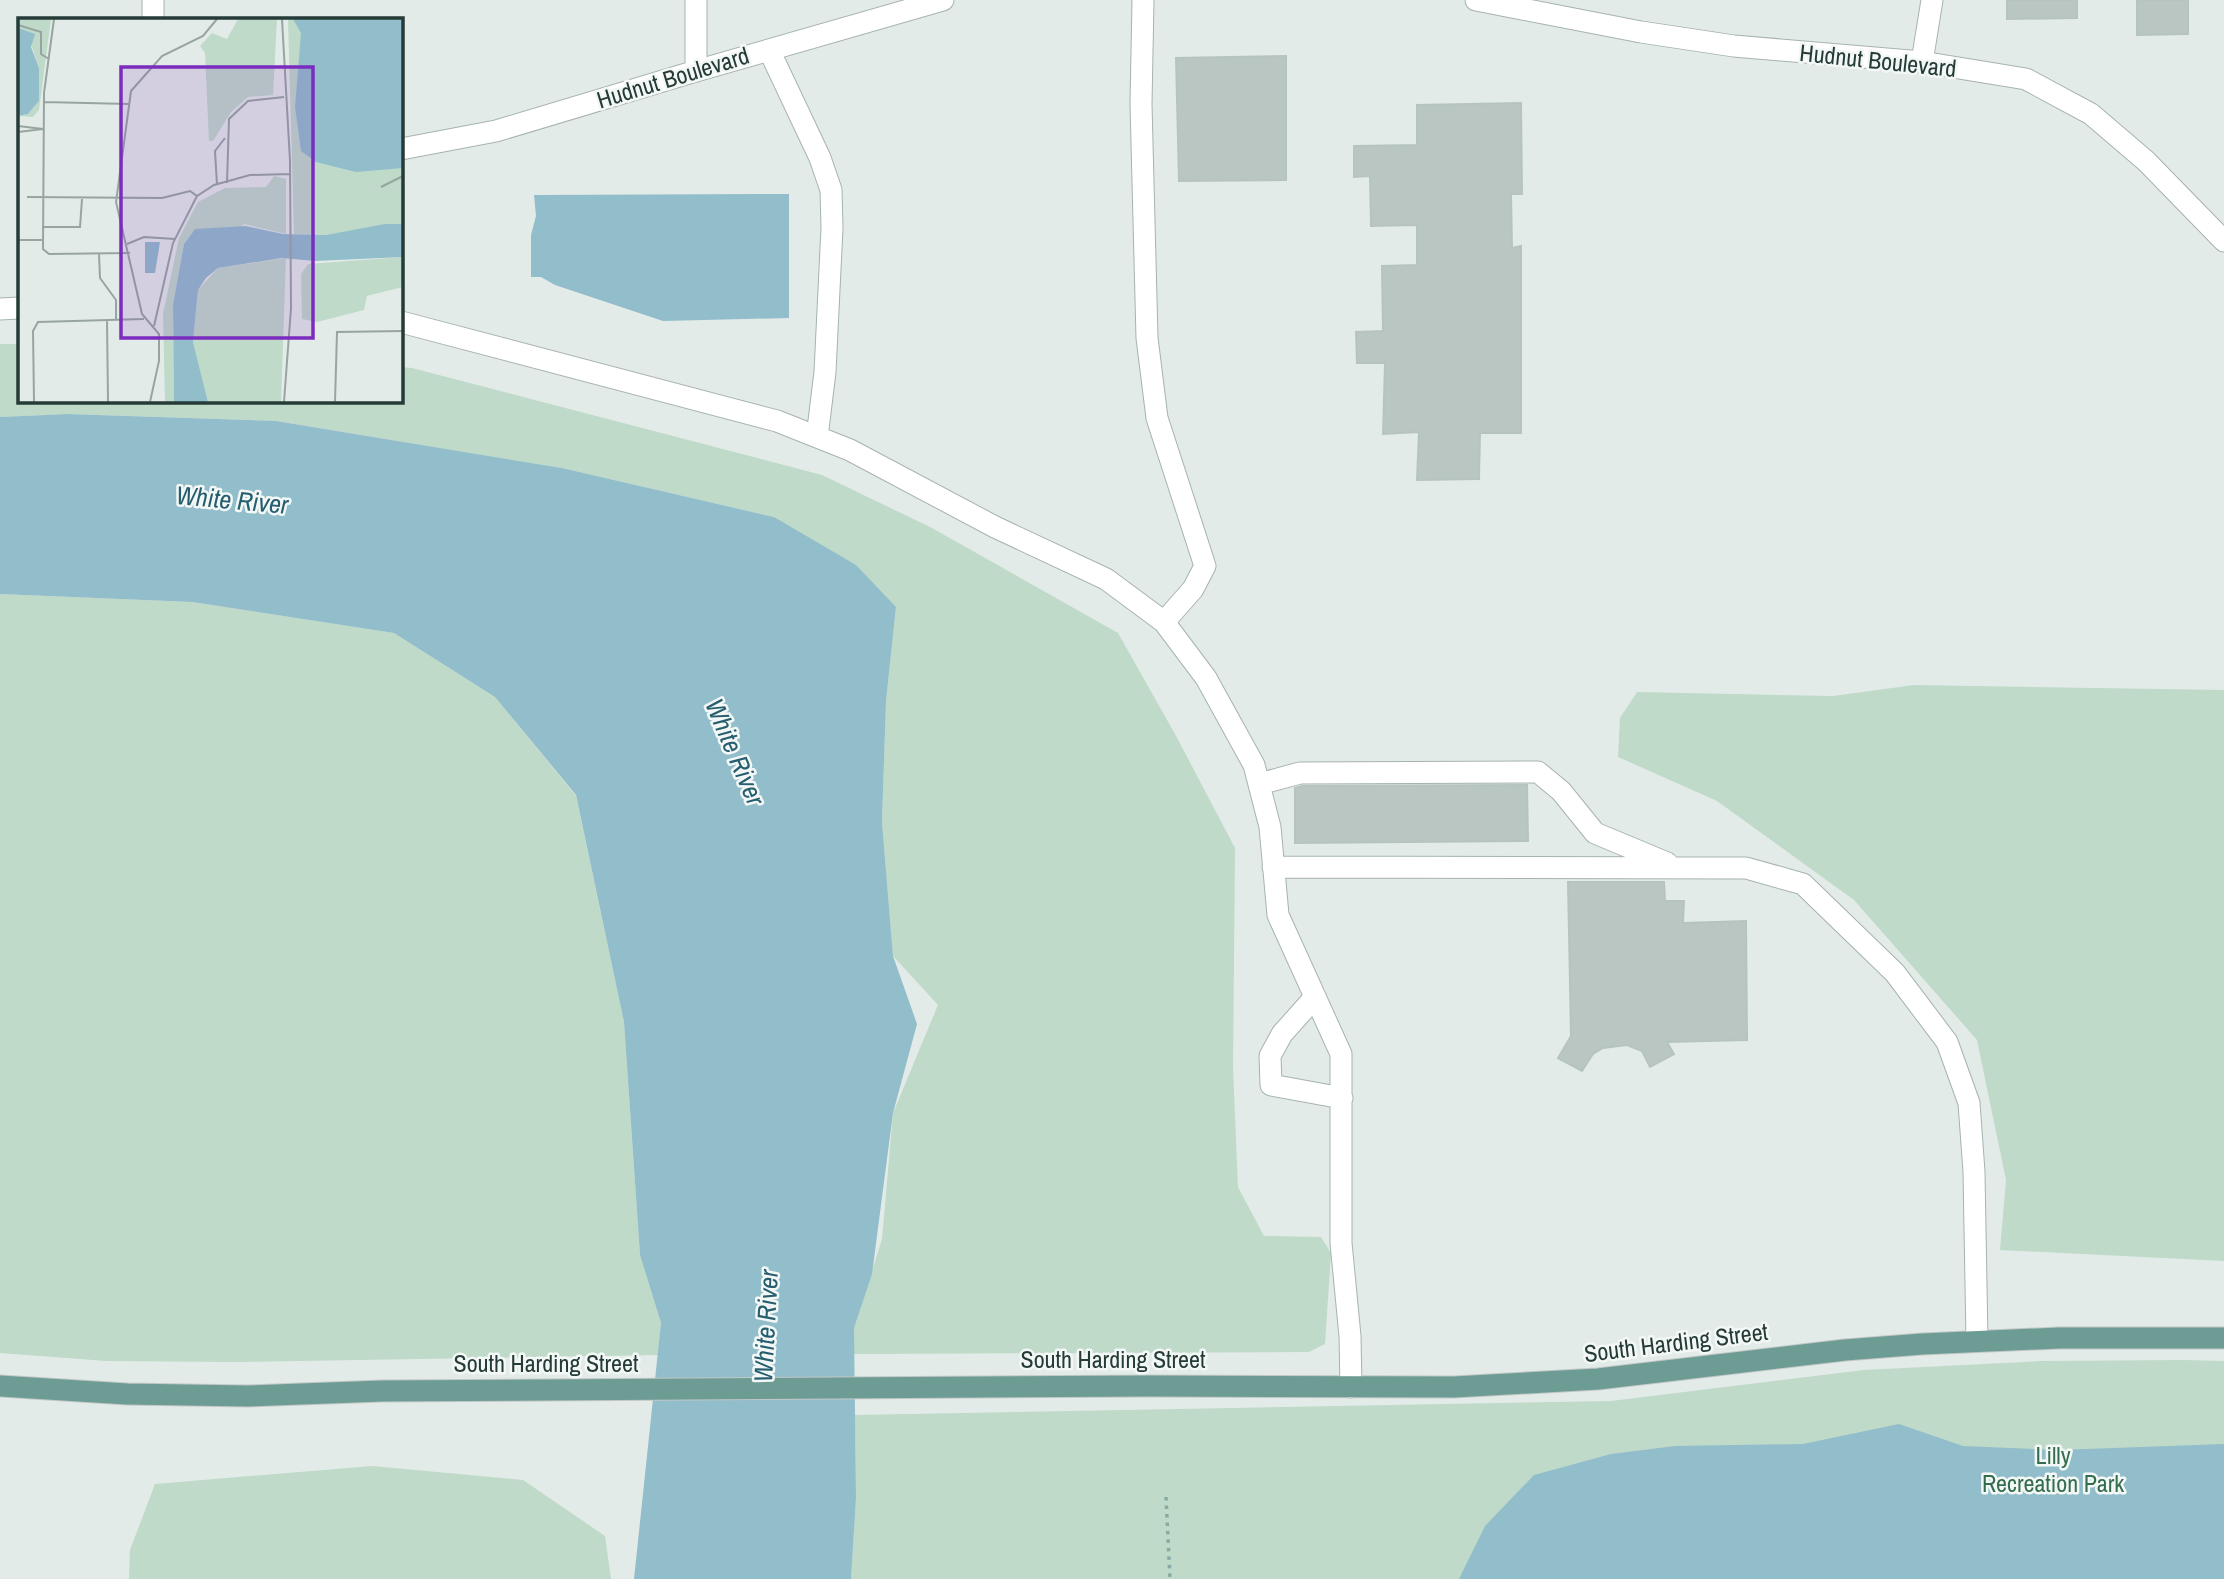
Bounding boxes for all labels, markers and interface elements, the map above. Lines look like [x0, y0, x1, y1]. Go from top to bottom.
inset map [18, 18, 402, 402]
street label: Hudnut Boulevard [1798, 36, 1958, 84]
street label: Hudnut Boulevard [593, 39, 753, 115]
water label: White River [174, 477, 291, 522]
water label: White River [697, 693, 774, 811]
water label: White River [745, 1268, 786, 1383]
street label: South Harding Street [1582, 1315, 1770, 1369]
street label: South Harding Street [1021, 1343, 1206, 1375]
street label: South Harding Street [454, 1347, 639, 1379]
park label: Lilly Recreation Park [1982, 1439, 2124, 1499]

